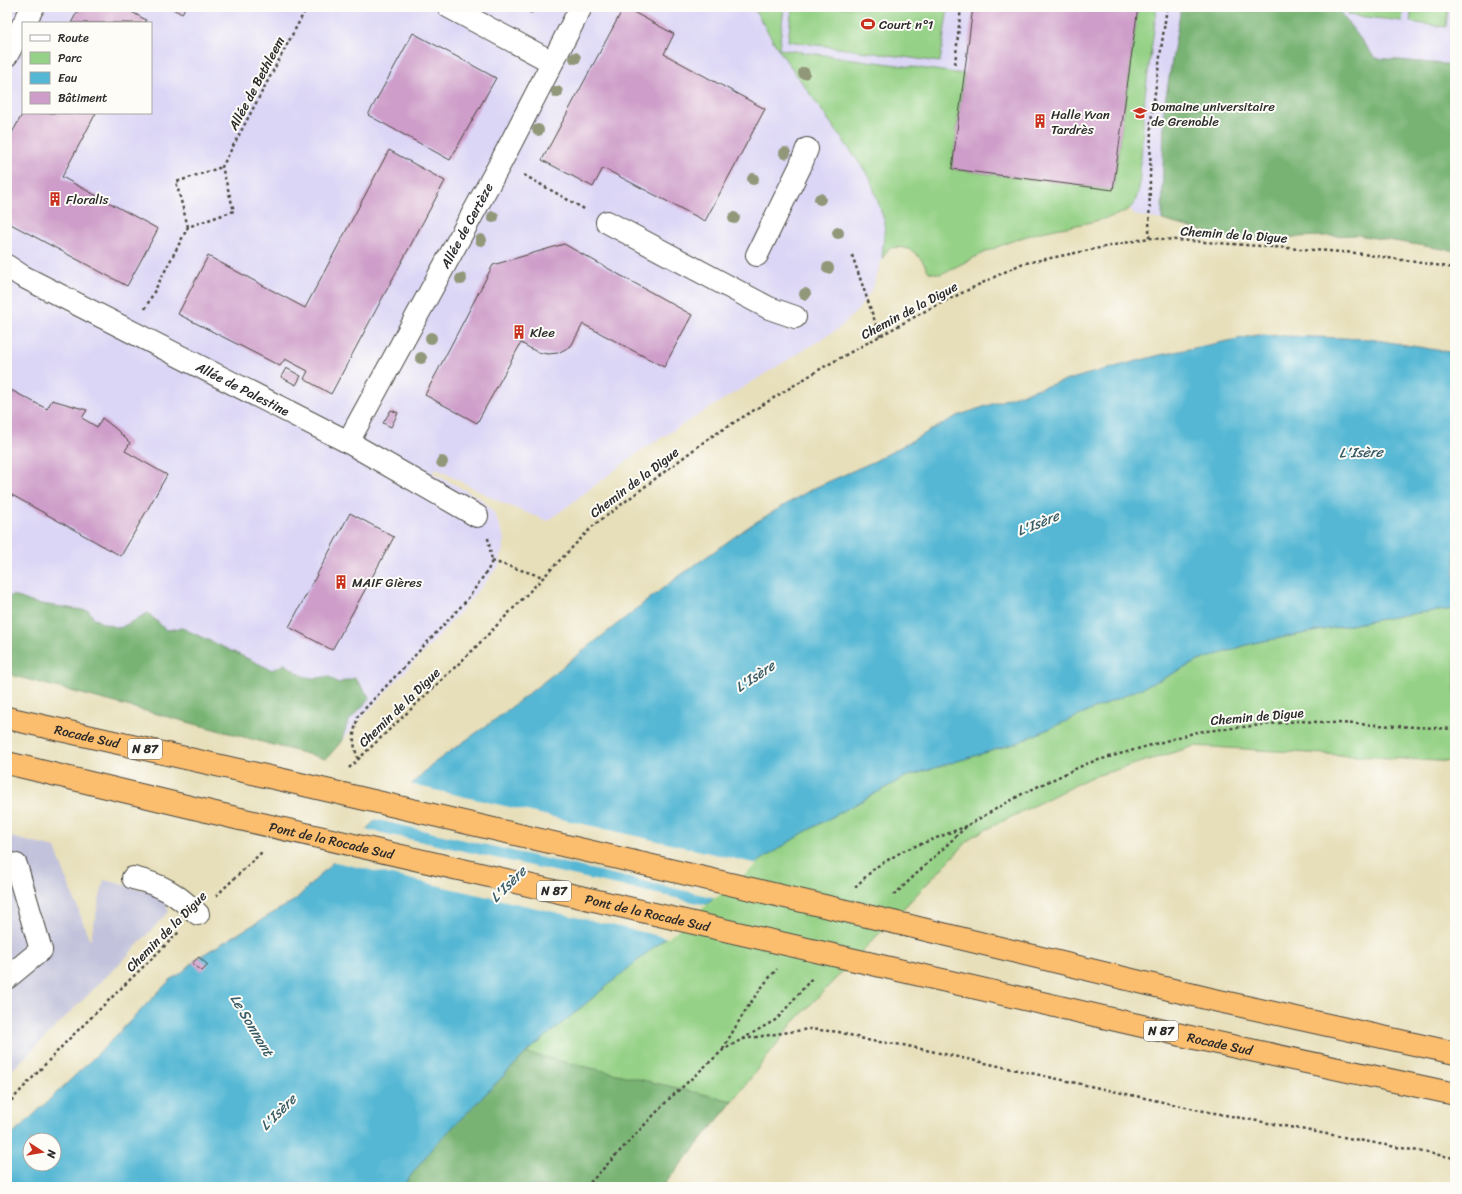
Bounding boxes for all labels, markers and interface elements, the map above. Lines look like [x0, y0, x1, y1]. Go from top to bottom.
place label: Court n°1 [879, 13, 934, 36]
sports icon: Court n°1 [860, 16, 876, 32]
legend [22, 22, 152, 114]
text: Route [58, 27, 89, 49]
street label: Allée de Bethleem [221, 32, 291, 135]
text: Parc [58, 47, 82, 69]
text: Eau [58, 67, 78, 89]
text: Bâtiment [58, 87, 107, 109]
place label: Domaine universitaire de Grenoble [1151, 95, 1275, 133]
place label: Halle Yvan Tardrès [1051, 103, 1110, 141]
school or university icon: Domaine universitaire de Grenoble [1132, 105, 1148, 121]
building icon: Halle Yvan Tardrès [1032, 113, 1048, 129]
street label: Allée de Certèze [434, 178, 500, 273]
place label: Floralis [66, 188, 110, 211]
building icon: Floralis [47, 191, 63, 207]
street label: Chemin de la Digue [1180, 219, 1289, 250]
street label: Chemin de la Digue [856, 275, 962, 346]
place label: Klee [530, 321, 555, 344]
building icon: Klee [511, 324, 527, 340]
street label: Allée de Palestine [191, 355, 294, 423]
water label: L'Isère [1339, 440, 1385, 465]
street label: Chemin de la Digue [585, 441, 684, 524]
water label: L'Isère [1013, 503, 1065, 543]
place label: MAIF Gières [352, 571, 422, 594]
building icon: MAIF Gières [333, 574, 349, 590]
water label: L'Isère [730, 653, 782, 699]
street label: Chemin de la Digue [353, 662, 446, 753]
street label: Chemin de Digue [1210, 701, 1305, 732]
street label: Rocade Sud [52, 718, 123, 755]
road number: N 87 [128, 739, 162, 759]
street label: Pont de la Rocade Sud [267, 815, 397, 866]
water label: L'Isère [484, 859, 534, 909]
road number: N 87 [537, 881, 571, 901]
street label: Chemin de la Digue [120, 885, 213, 977]
street label: Pont de la Rocade Sud [583, 887, 713, 939]
water label: Le Sonnant [223, 989, 281, 1063]
road number: N 87 [1144, 1021, 1178, 1041]
street label: Rocade Sud [1185, 1026, 1256, 1062]
water label: L'Isère [254, 1087, 304, 1137]
north arrow [22, 1132, 62, 1172]
text: N [41, 1147, 62, 1160]

